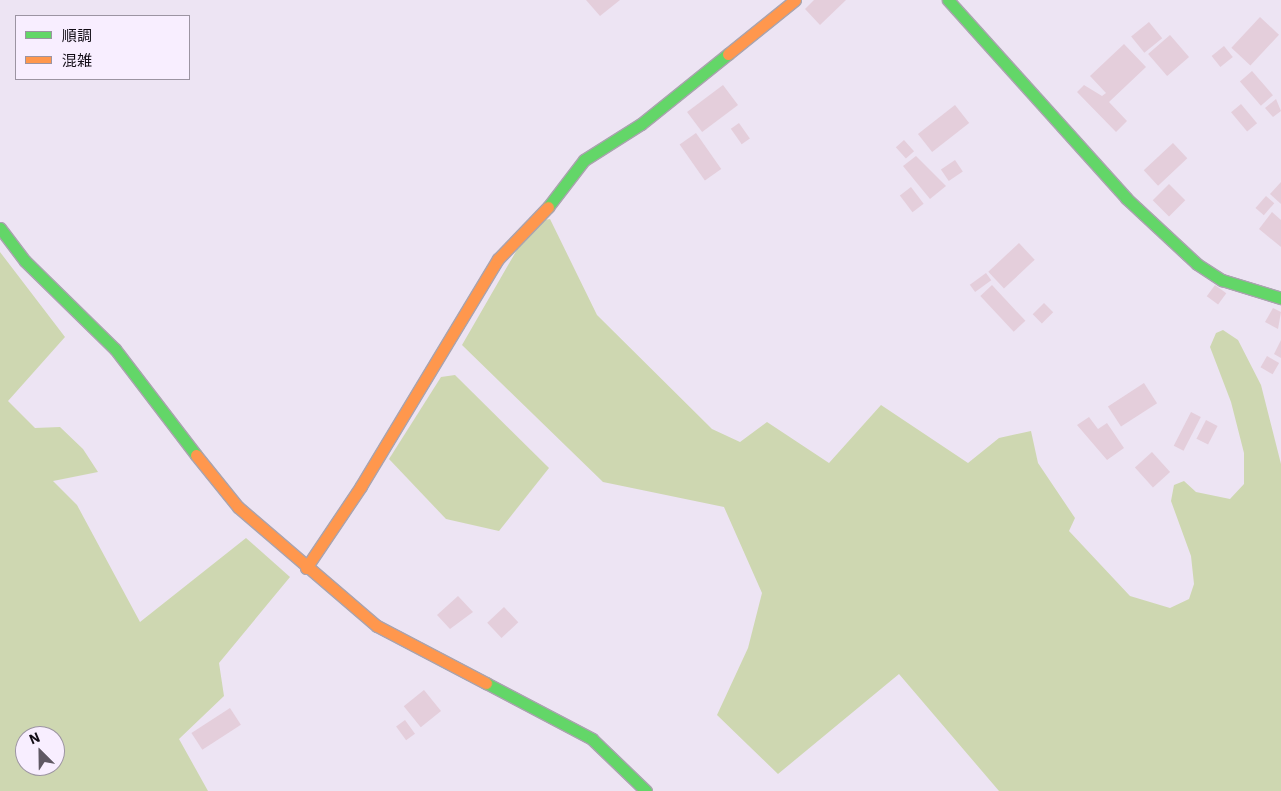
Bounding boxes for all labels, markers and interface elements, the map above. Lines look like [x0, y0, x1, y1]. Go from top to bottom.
legend [15, 15, 190, 80]
text: 順調 [62, 26, 92, 45]
text: 混雑 [62, 51, 92, 70]
north arrow [15, 726, 65, 776]
text: N [26, 728, 43, 748]

